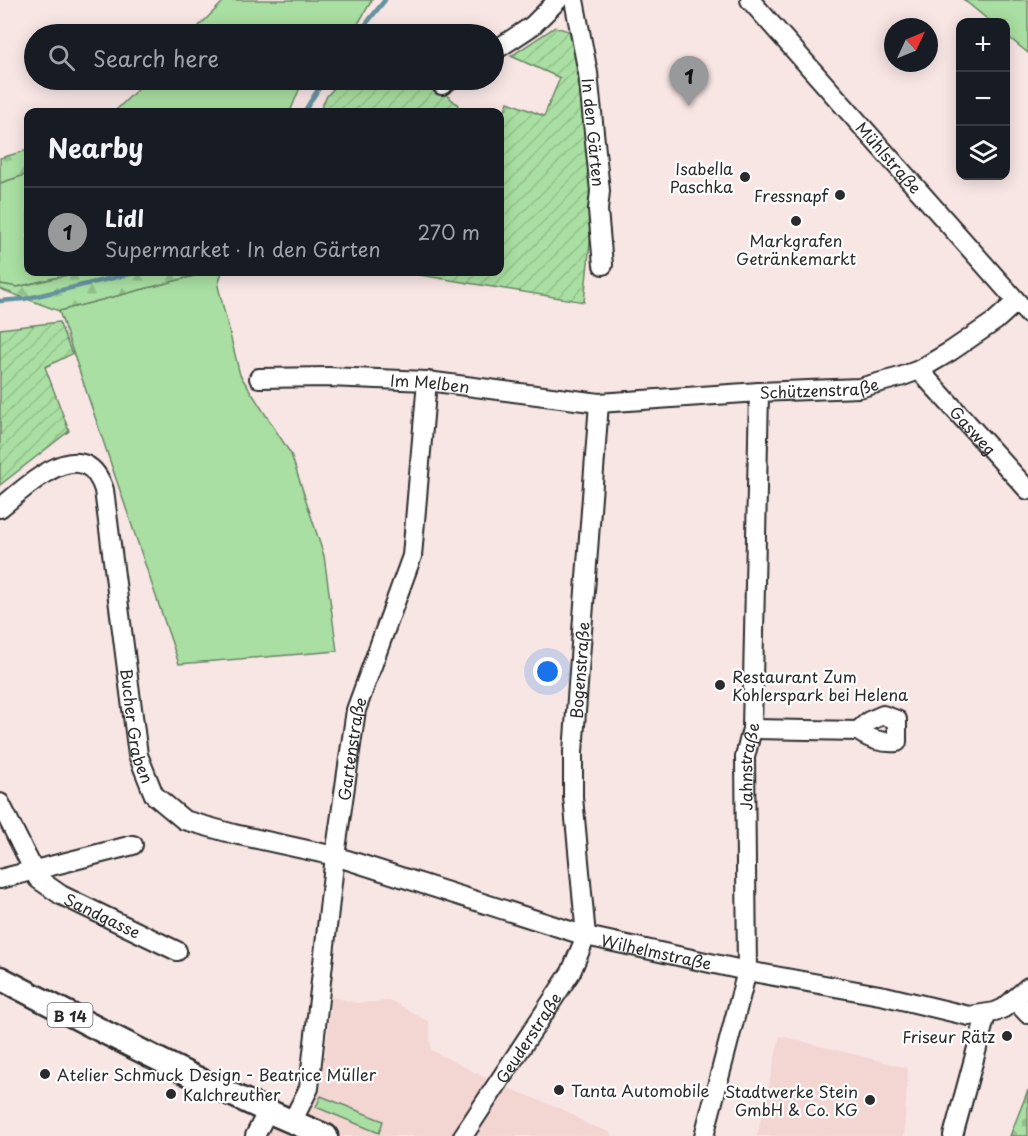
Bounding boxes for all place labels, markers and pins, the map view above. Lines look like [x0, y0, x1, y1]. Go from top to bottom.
pin: 1 [670, 57, 708, 106]
place label: Isabella Paschka [670, 156, 733, 198]
marker: Isabella Paschka [738, 170, 752, 184]
place label: Fressnapf [754, 183, 829, 207]
marker: Fressnapf [833, 188, 847, 202]
marker: Markgrafen Getränkemarkt [789, 214, 803, 228]
place label: Markgrafen Getränkemarkt [736, 228, 856, 270]
place label: Restaurant Zum Kohlerspark bei Helena [732, 664, 908, 706]
marker: Restaurant Zum Kohlerspark bei Helena [713, 678, 727, 692]
place label: Friseur Rätz [902, 1024, 995, 1048]
marker: Friseur Rätz [1000, 1029, 1014, 1043]
place label: Atelier Schmuck Design - Beatrice Müller [57, 1062, 377, 1086]
marker: Atelier Schmuck Design - Beatrice Müller [38, 1067, 52, 1081]
place label: Tanta Automobile [571, 1078, 710, 1102]
place label: Stadtwerke Stein GmbH & Co. KG [725, 1079, 858, 1121]
place label: Kalchreuther [183, 1082, 281, 1106]
marker: Tanta Automobile [552, 1083, 566, 1097]
marker: Kalchreuther [164, 1087, 178, 1101]
marker: Stadtwerke Stein GmbH & Co. KG [863, 1093, 877, 1107]

